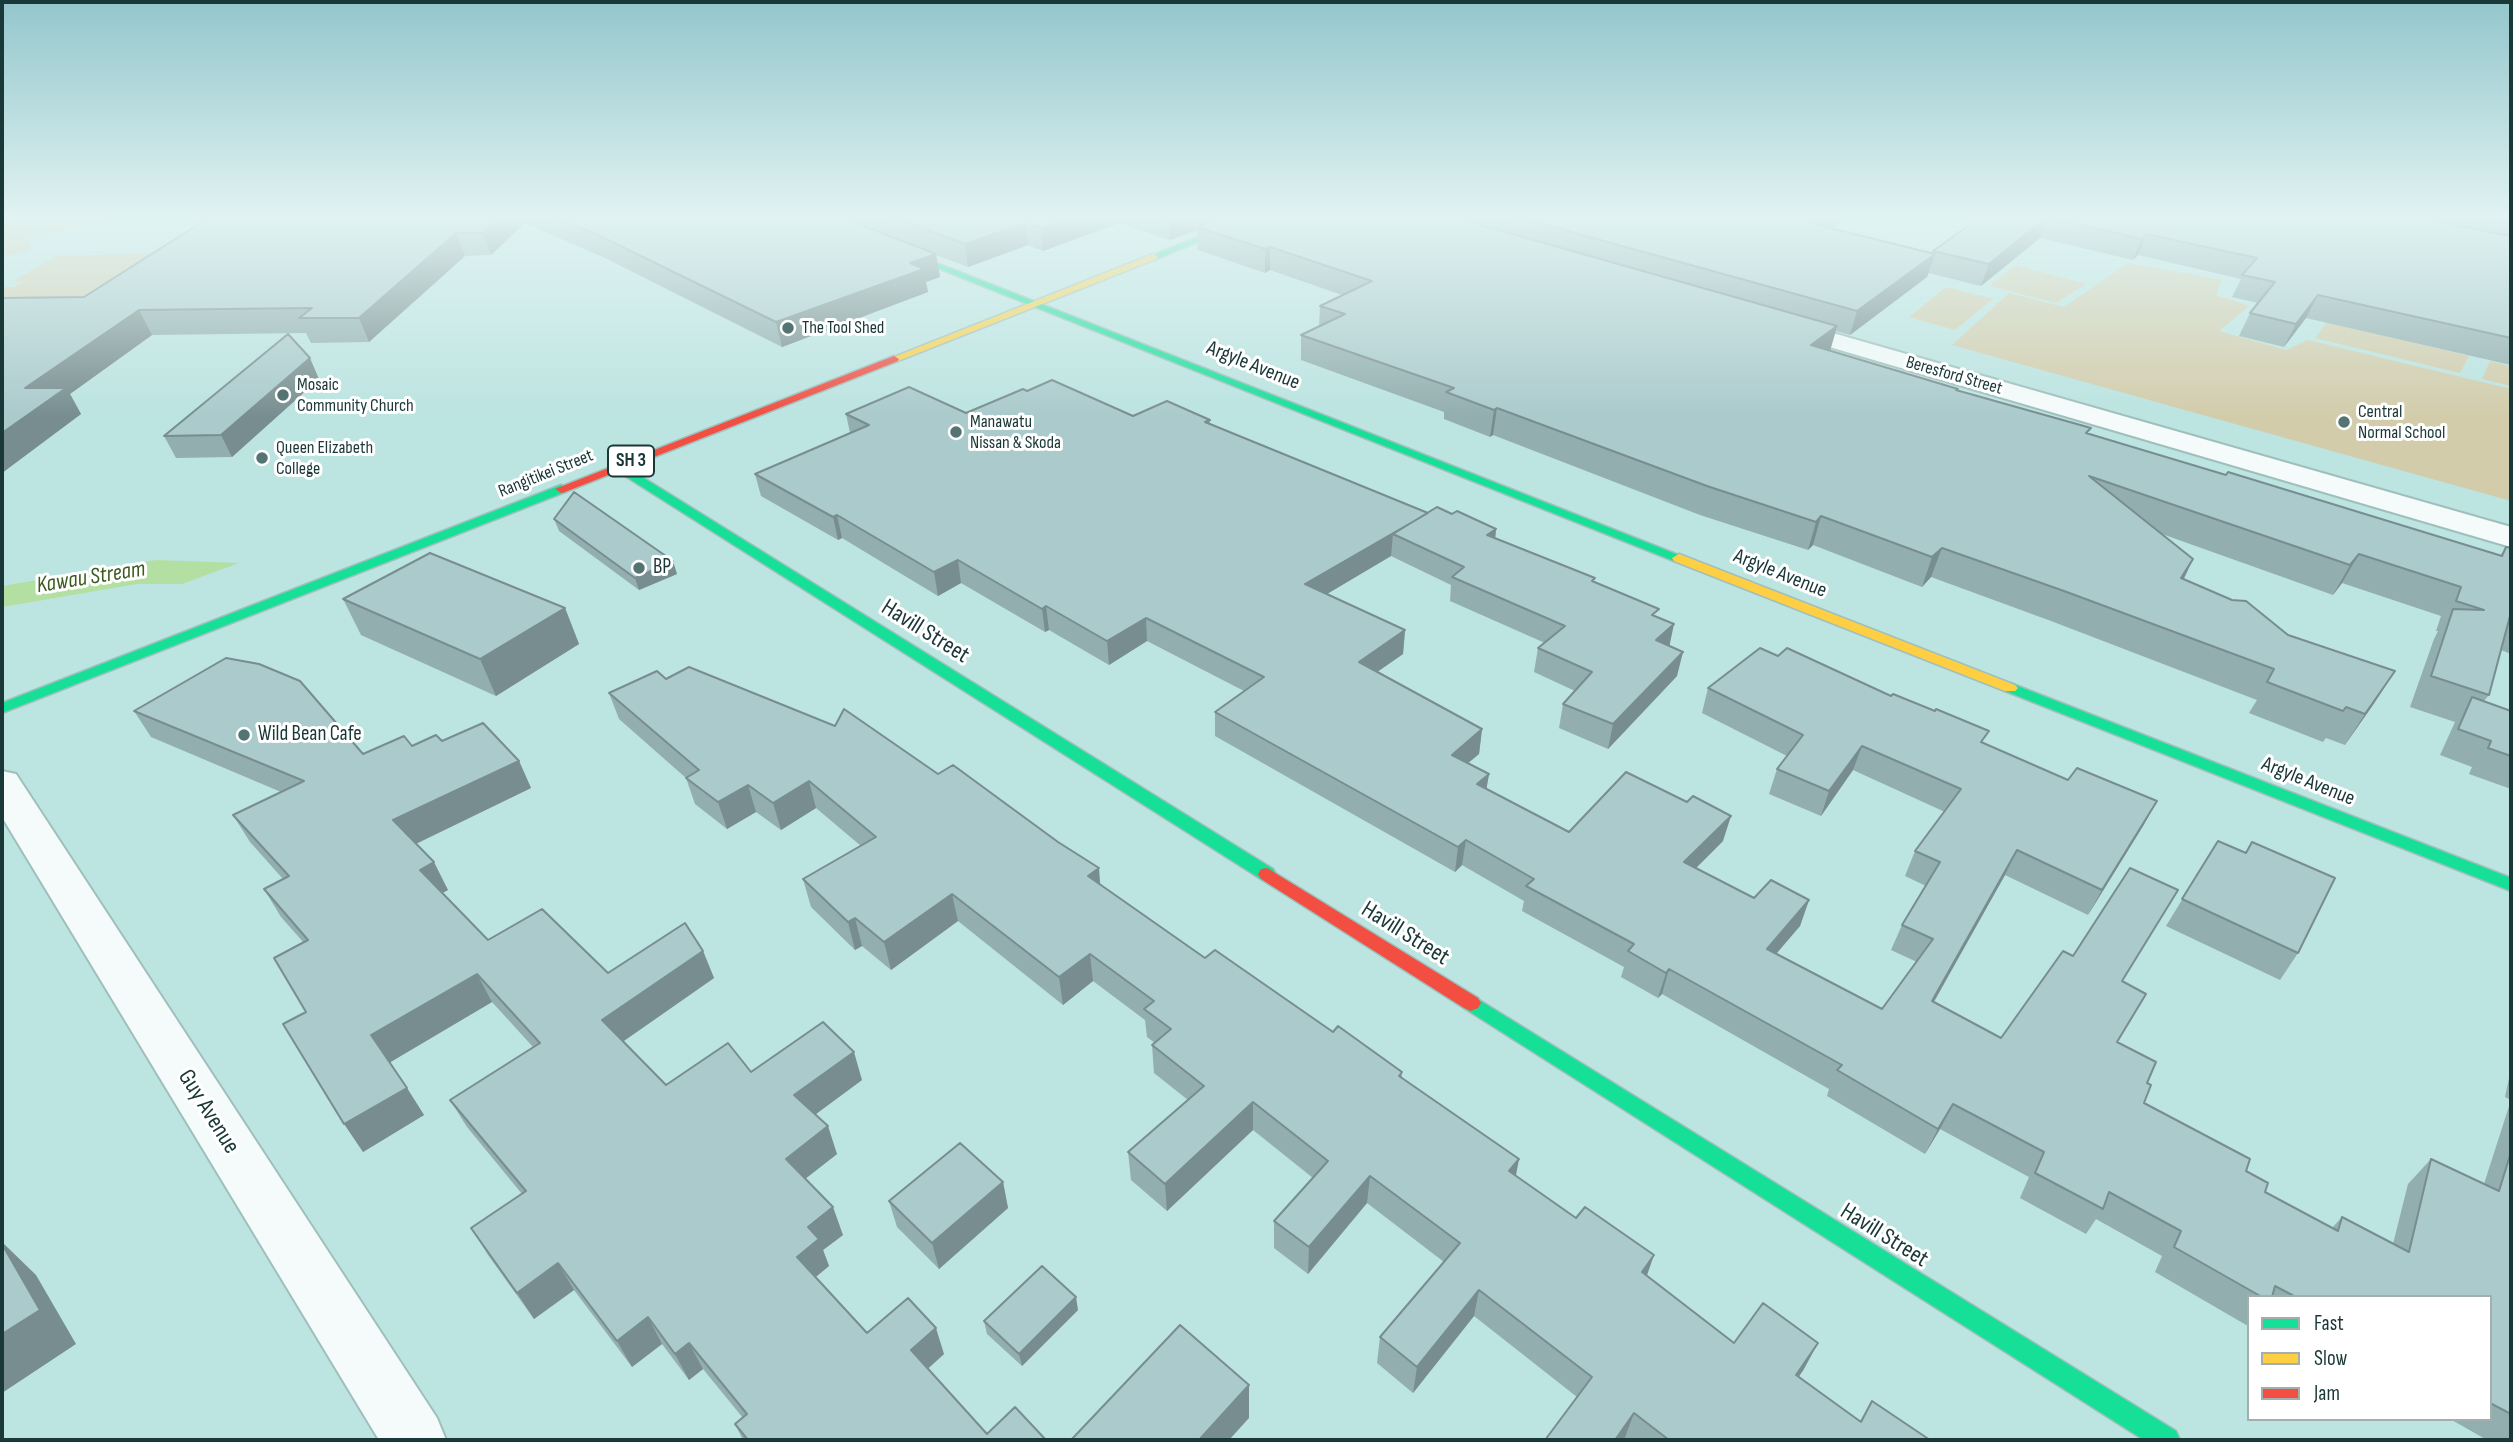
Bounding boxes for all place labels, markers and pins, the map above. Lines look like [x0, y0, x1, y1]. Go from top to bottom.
place label: The Tool Shed [802, 317, 884, 339]
marker: The Tool Shed [780, 320, 796, 336]
place label: Mosaic Community Church [297, 374, 414, 416]
marker: Mosaic Community Church [275, 387, 291, 403]
place label: Central Normal School [2358, 401, 2445, 444]
place label: Manawatu Nissan & Skoda [970, 411, 1061, 453]
marker: Central Normal School [2336, 414, 2352, 430]
marker: Manawatu Nissan & Skoda [948, 424, 964, 440]
place label: Queen Elizabeth College [276, 437, 373, 480]
marker: Queen Elizabeth College [254, 450, 270, 466]
place label: BP [653, 555, 671, 581]
marker: BP [631, 560, 647, 576]
place label: Wild Bean Cafe [258, 722, 362, 748]
marker: Wild Bean Cafe [236, 727, 252, 743]

